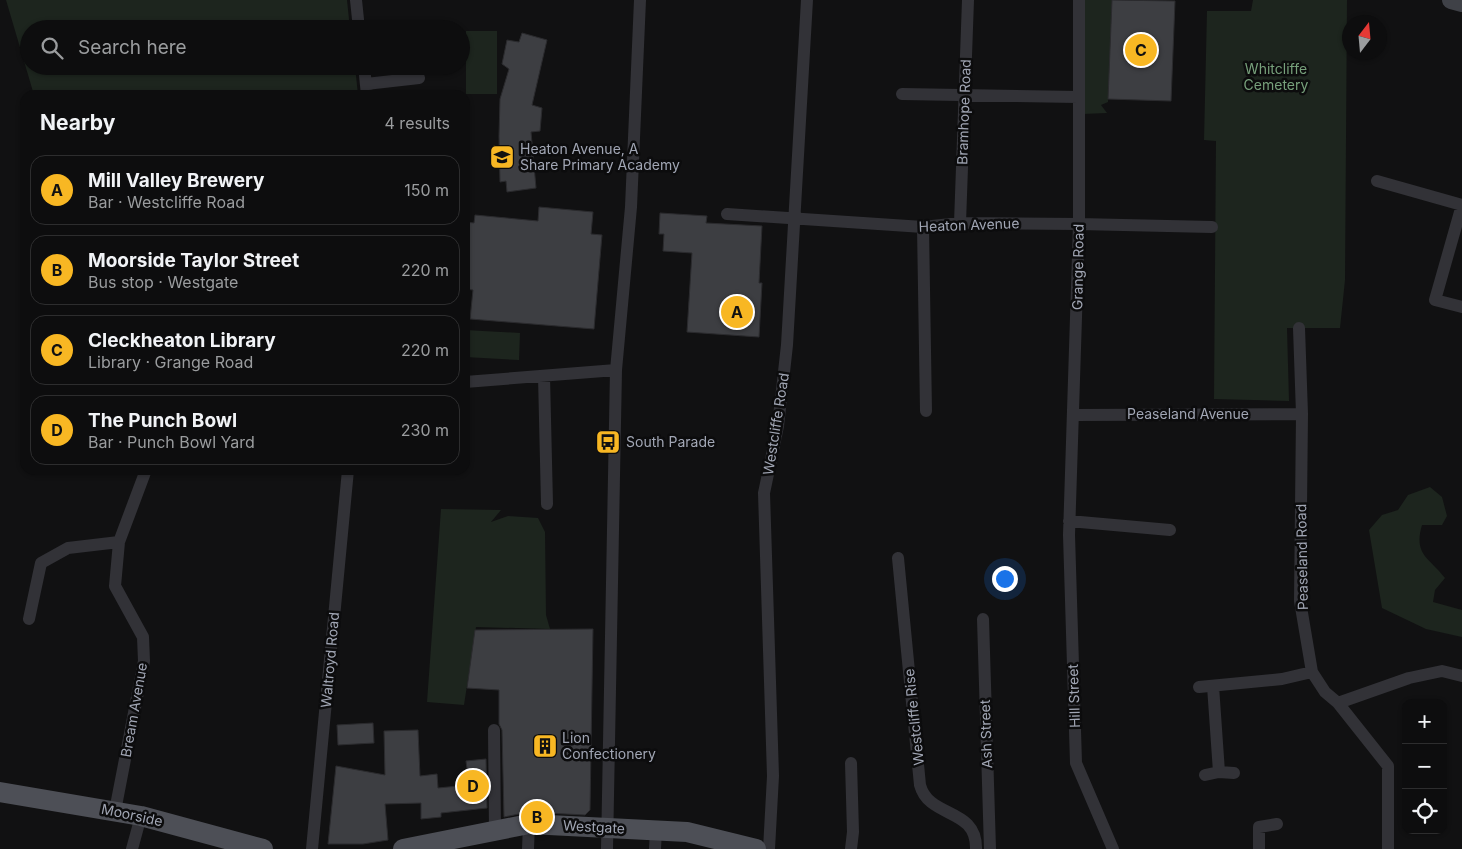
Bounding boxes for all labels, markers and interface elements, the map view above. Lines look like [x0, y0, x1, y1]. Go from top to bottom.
north arrow [1342, 15, 1387, 60]
search box [20, 20, 470, 75]
pin: C [1125, 31, 1157, 69]
icon: search [38, 34, 66, 62]
text: Search here [78, 36, 187, 59]
street label: Bramhope Road [953, 59, 974, 165]
park label: Whitcliffe Cemetery [1244, 60, 1309, 93]
text: Nearby [40, 110, 115, 135]
text: 4 results [385, 113, 450, 133]
place label: Heaton Avenue, A Share Primary Academy [520, 140, 680, 173]
school or university icon: Heaton Avenue, A Share Primary Academy [489, 144, 515, 170]
text: Mill Valley Brewery [88, 169, 265, 192]
text: A [51, 180, 63, 200]
text: 150 m [404, 180, 449, 200]
text: Bar · Westcliffe Road [88, 192, 245, 212]
street label: Heaton Avenue [918, 214, 1020, 235]
street label: Grange Road [1068, 224, 1087, 310]
text: Moorside Taylor Street [88, 249, 299, 272]
text: B [52, 260, 62, 280]
text: 220 m [401, 260, 449, 280]
text: Bus stop · Westgate [88, 272, 238, 292]
pin: A [721, 293, 753, 331]
text: Cleckheaton Library [88, 329, 276, 352]
text: C [51, 340, 63, 360]
text: 220 m [401, 340, 449, 360]
text: Library · Grange Road [88, 352, 253, 372]
street label: Westcliffe Road [759, 372, 792, 476]
street label: Peaseland Avenue [1127, 405, 1249, 422]
text: The Punch Bowl [88, 409, 237, 432]
text: D [51, 420, 63, 440]
text: 230 m [401, 420, 449, 440]
bus stop icon: South Parade [595, 429, 621, 455]
text: Bar · Punch Bowl Yard [88, 432, 255, 452]
place label: South Parade [626, 433, 715, 450]
street label: Peaseland Road [1292, 504, 1311, 610]
your location [992, 566, 1018, 592]
street label: Waltroyd Road [317, 611, 342, 709]
street label: Bream Avenue [117, 661, 150, 759]
street label: Hill Street [1064, 663, 1083, 728]
street label: Westcliffe Rise [900, 668, 927, 766]
street label: Ash Street [976, 699, 995, 769]
map controls [1402, 699, 1447, 834]
button: + [1402, 699, 1447, 744]
place label: Lion Confectionery [562, 729, 656, 762]
building icon: Lion Confectionery [532, 733, 558, 759]
button: − [1402, 744, 1447, 789]
pin: D [457, 767, 489, 805]
button: locate [1402, 789, 1447, 834]
pin: B [521, 798, 553, 836]
street label: Moorside [100, 800, 164, 829]
street label: Westgate [563, 816, 625, 837]

